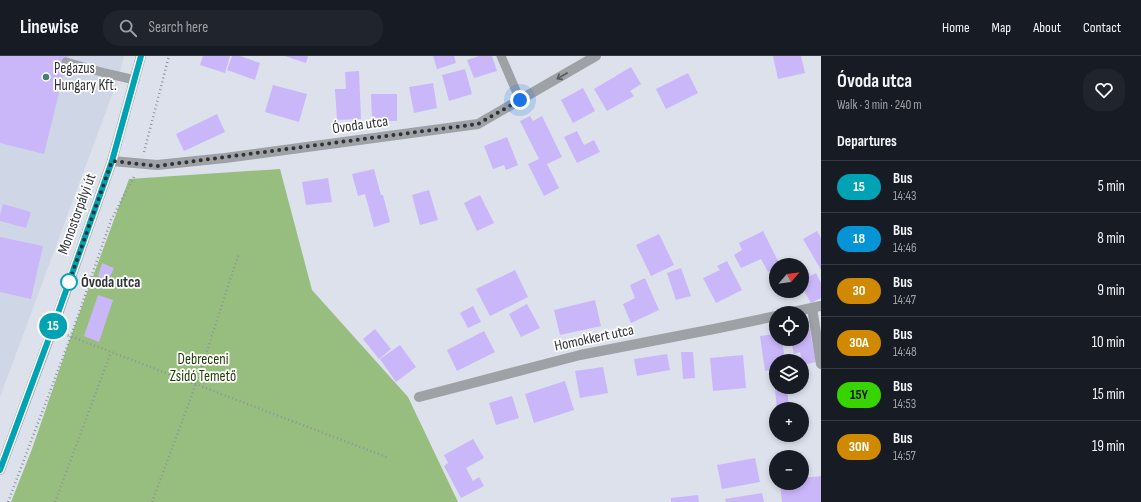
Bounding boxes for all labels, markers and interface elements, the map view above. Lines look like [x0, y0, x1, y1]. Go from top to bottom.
search box [103, 10, 383, 46]
text: Linewise [20, 16, 79, 39]
icon: search [117, 17, 139, 39]
text: Search here [149, 18, 208, 37]
text: Home [942, 19, 970, 36]
text: Map [992, 19, 1011, 36]
text: About [1033, 19, 1061, 36]
text: Contact [1083, 19, 1121, 36]
place label: Pegazus Hungary Kft. [54, 59, 117, 95]
button: heart [1083, 69, 1125, 111]
text: Óvoda utca [837, 70, 912, 93]
marker: Pegazus Hungary Kft. [41, 72, 51, 82]
one-way arrow [556, 72, 568, 80]
your location [510, 90, 530, 110]
text: Walk · 3 min · 240 m [837, 97, 922, 113]
street label: Óvoda utca [331, 112, 389, 138]
text: Departures [837, 132, 897, 151]
text: Bus [893, 169, 912, 188]
street label: Monostorpályi út [54, 171, 101, 257]
text: 5 min [1098, 177, 1125, 196]
text: 15 [853, 178, 865, 195]
text: 14:43 [893, 188, 916, 204]
text: Bus [893, 221, 912, 240]
text: 8 min [1097, 229, 1125, 248]
text: 18 [853, 230, 865, 247]
text: 14:46 [893, 240, 917, 256]
north arrow [769, 258, 809, 298]
map controls [769, 258, 809, 490]
marker: Óvoda utca [60, 273, 78, 291]
place label: Óvoda utca [81, 273, 140, 292]
text: Bus [893, 273, 912, 292]
text: 9 min [1097, 281, 1125, 300]
text: 30 [853, 282, 865, 299]
text: 14:47 [893, 292, 916, 308]
button: locate [769, 306, 809, 346]
line badge: 15 [35, 313, 71, 339]
text: 15 [47, 317, 59, 334]
street label: Homokkert utca [553, 320, 636, 356]
text: Bus [893, 325, 912, 344]
text: 10 min [1092, 333, 1125, 352]
text: 30A [849, 334, 869, 351]
text: 14:48 [893, 344, 917, 360]
park label: Debreceni Zsidó Temető [170, 350, 236, 386]
button: layers [769, 354, 809, 394]
text: Bus [893, 377, 912, 396]
text: 15 min [1093, 385, 1125, 404]
text: 15Y [850, 386, 868, 403]
text: 14:53 [893, 396, 916, 412]
button: + [769, 402, 809, 442]
text: Bus [893, 429, 912, 448]
text: 19 min [1092, 437, 1125, 456]
text: 30N [849, 438, 869, 455]
text: 14:57 [893, 448, 916, 464]
button: − [769, 450, 809, 490]

